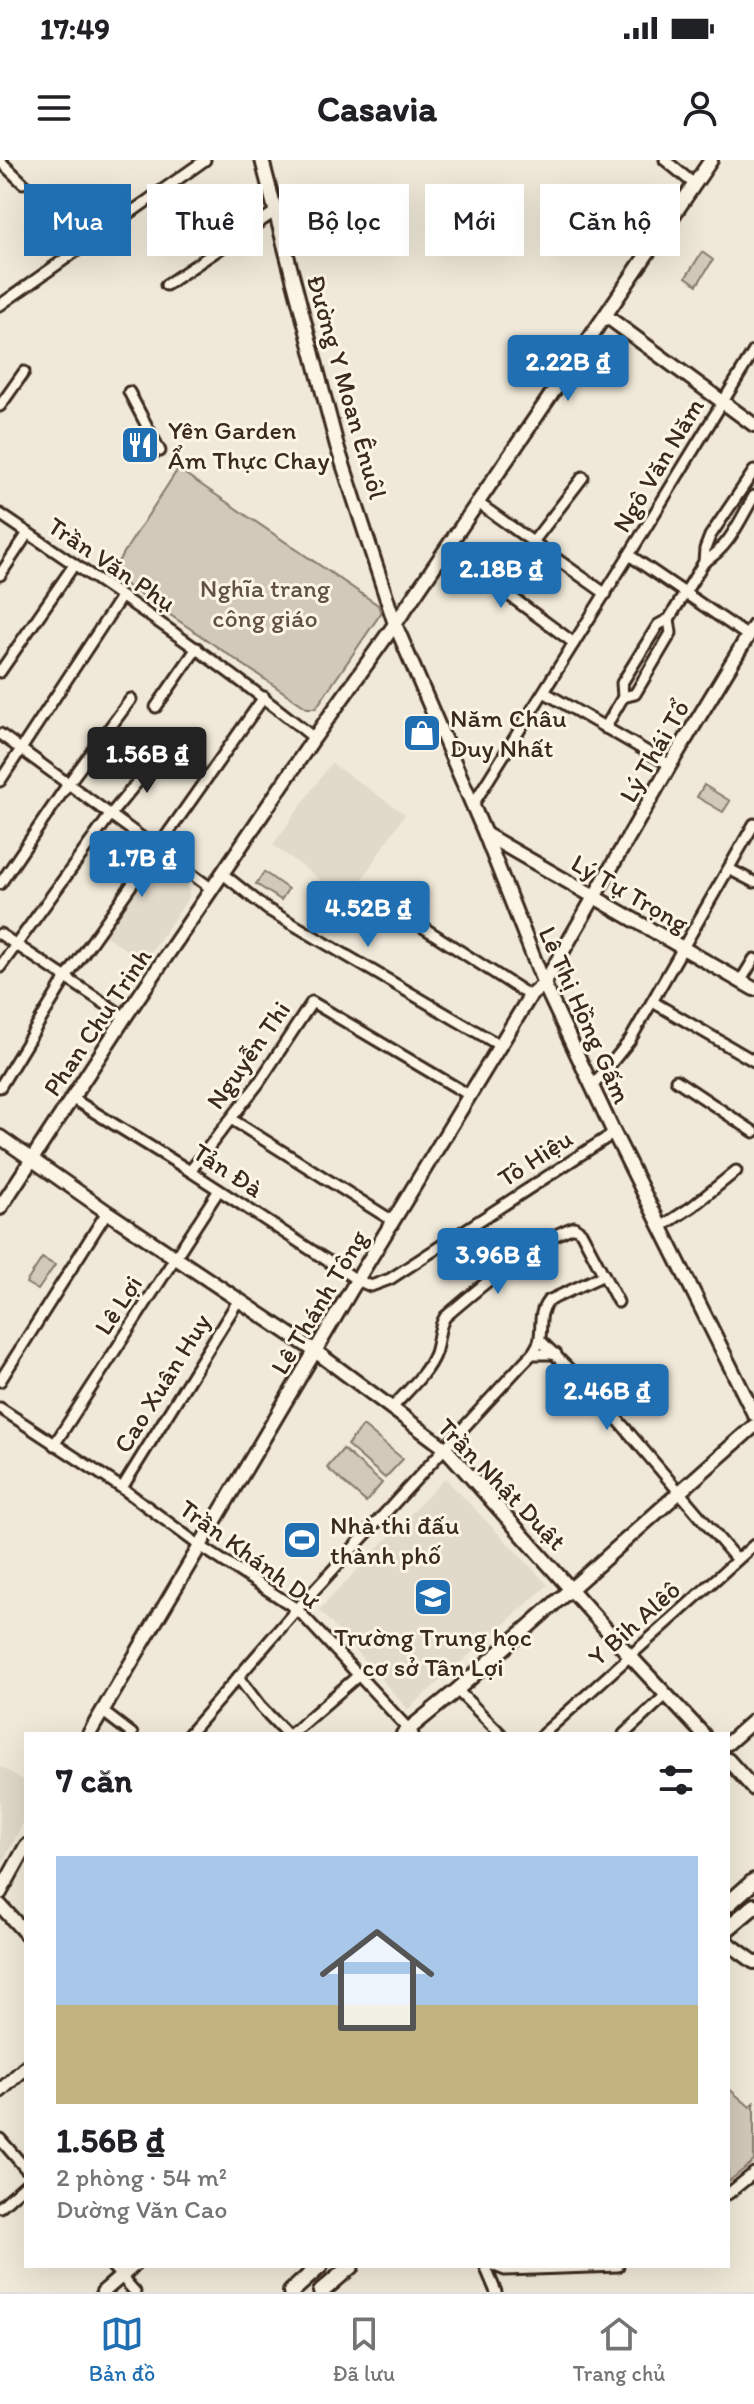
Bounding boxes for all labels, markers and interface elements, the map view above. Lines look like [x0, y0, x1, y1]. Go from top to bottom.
text: 17:49 [40, 10, 110, 47]
icon: menu [32, 86, 76, 130]
icon: person [678, 86, 722, 130]
text: Casavia [317, 87, 437, 130]
chip: Mua [24, 184, 131, 256]
chip: Thuê [147, 184, 263, 256]
chip: Bộ lọc [279, 184, 409, 256]
chip: Mới [425, 184, 524, 256]
chip: Căn hộ [540, 184, 680, 256]
street label: Đường Y Moan Ênuôl [300, 271, 394, 503]
pin: 2.22B ₫ [494, 335, 642, 403]
text: 2.22B ₫ [526, 345, 610, 377]
street label: Ngô Văn Năm [605, 392, 711, 538]
place label: Yên Garden Ẩm Thực Chay [168, 414, 329, 476]
restaurant icon: Yên Garden Ẩm Thực Chay [119, 424, 161, 466]
street label: Trần Văn Phụ [42, 509, 182, 619]
pin: 2.18B ₫ [427, 542, 575, 610]
text: 2.18B ₫ [459, 552, 543, 584]
park label: Nghĩa trang công giáo [200, 572, 331, 634]
street label: Lý Thái Tổ [612, 694, 696, 808]
place label: Năm Châu Duy Nhất [450, 702, 567, 764]
shop icon: Năm Châu Duy Nhất [401, 712, 443, 754]
pin: 1.56B ₫ [73, 727, 221, 795]
text: 1.56B ₫ [105, 737, 189, 769]
pin: 1.7B ₫ [77, 831, 207, 899]
text: 1.7B ₫ [108, 841, 176, 873]
street label: Lý Tự Trọng [566, 847, 695, 940]
pin: 4.52B ₫ [294, 881, 442, 949]
text: 4.52B ₫ [325, 891, 411, 923]
street label: Lê Thị Hồng Gấm [532, 921, 638, 1109]
street label: Phan Chu Trinh [36, 942, 158, 1102]
street label: Nguyễn Thi [199, 995, 297, 1115]
street label: Tô Hiệu [492, 1122, 578, 1194]
street label: Tản Đà [187, 1136, 270, 1205]
street label: Lê Thánh Tông [263, 1223, 375, 1380]
pin: 3.96B ₫ [424, 1228, 572, 1296]
text: 3.96B ₫ [455, 1238, 541, 1270]
street label: Lê Lợi [87, 1269, 149, 1341]
street label: Cao Xuân Huy [106, 1307, 218, 1459]
pin: 2.46B ₫ [533, 1364, 681, 1432]
text: 2.46B ₫ [564, 1374, 650, 1406]
street label: Trần Nhật Duật [431, 1411, 573, 1557]
street label: Trần Khánh Dư [173, 1492, 327, 1616]
place label: Nhà thi đấu thành phố [330, 1509, 459, 1571]
sports icon: Nhà thi đấu thành phố [281, 1519, 323, 1561]
street label: Y Bih Alêô [581, 1573, 687, 1673]
school or university icon: Trường Trung học cơ sở Tân Lợi [412, 1576, 454, 1618]
place label: Trường Trung học cơ sở Tân Lợi [334, 1621, 532, 1683]
icon: filters [654, 1758, 698, 1802]
text: 7 căn [56, 1760, 132, 1801]
icon: home [305, 1908, 449, 2052]
text: 1.56B ₫ [56, 2120, 165, 2161]
text: 2 phòng · 54 m² [56, 2161, 227, 2193]
text: Dường Văn Cao [56, 2193, 228, 2225]
tab: Bản đồ [89, 2312, 155, 2387]
tab: Đã lưu [333, 2312, 395, 2387]
tab: Trang chủ [573, 2312, 665, 2387]

